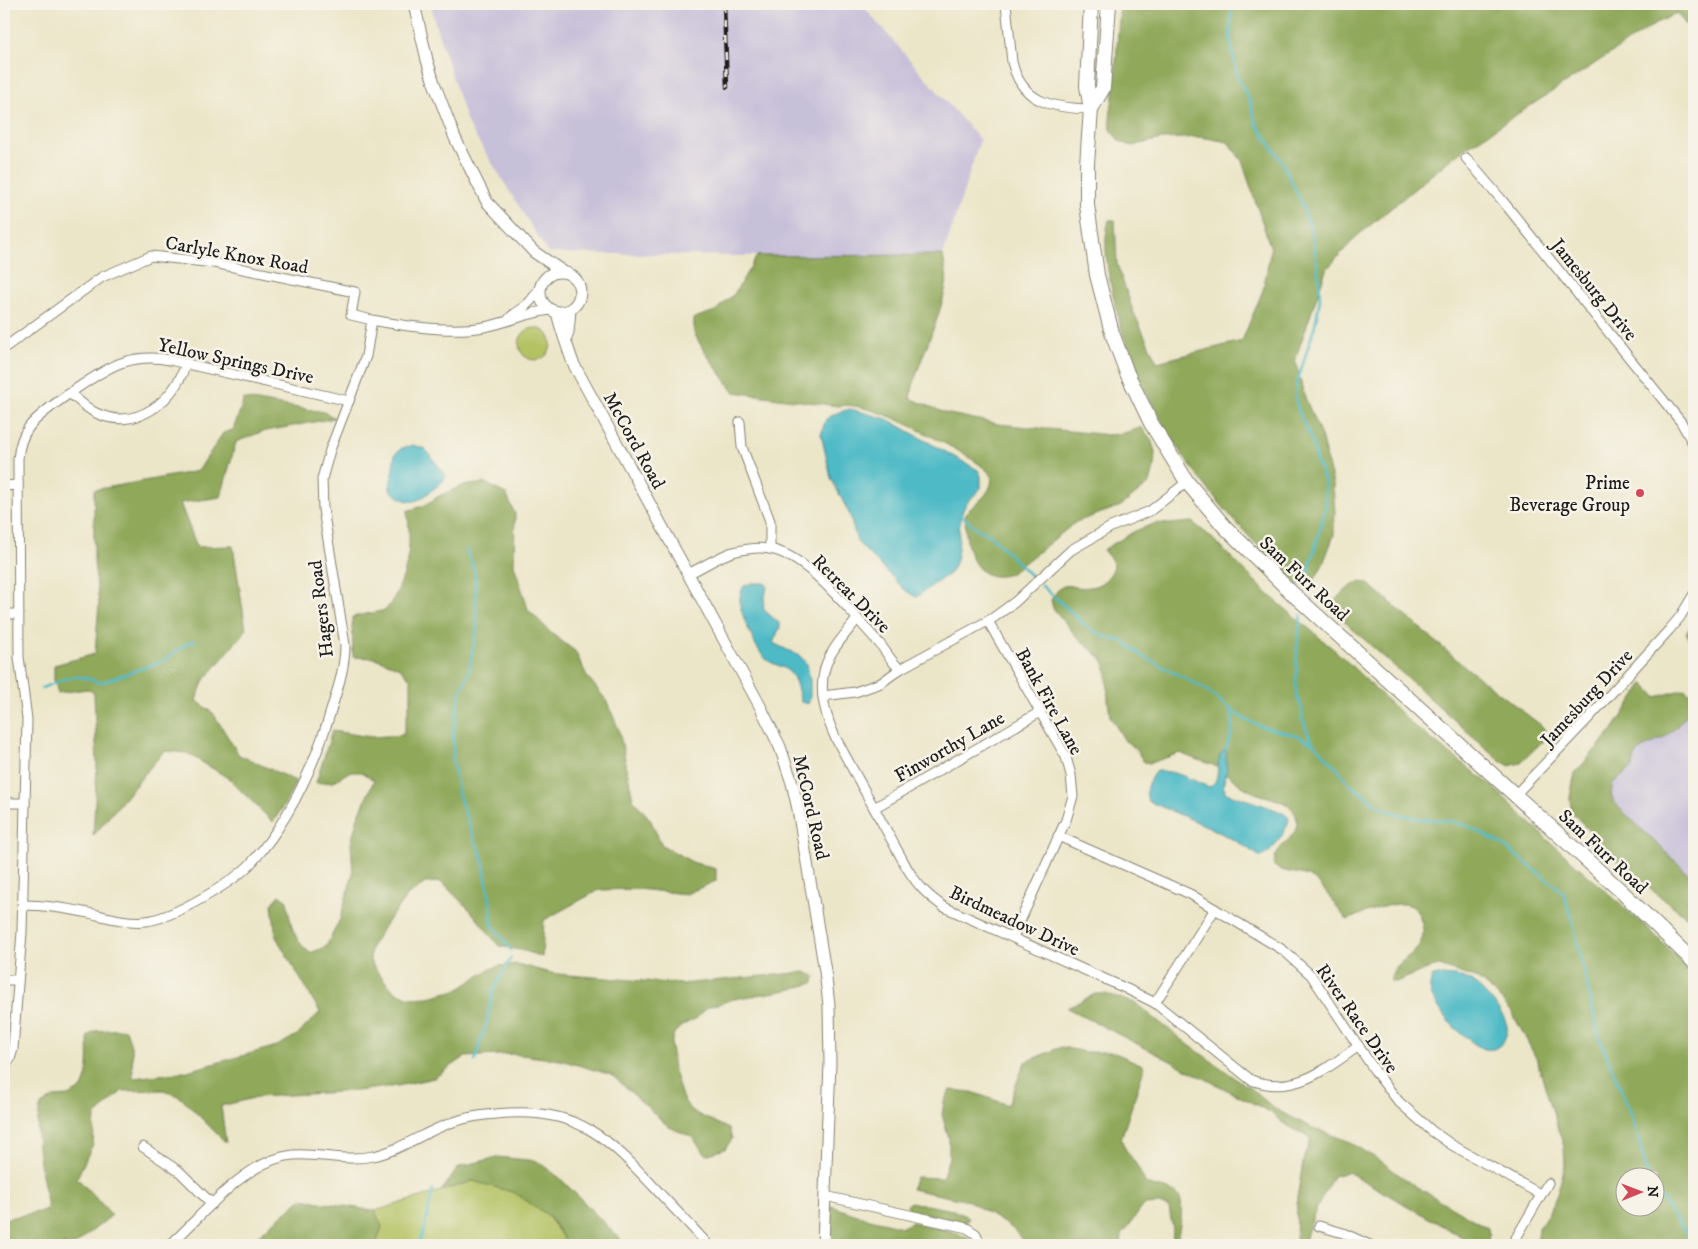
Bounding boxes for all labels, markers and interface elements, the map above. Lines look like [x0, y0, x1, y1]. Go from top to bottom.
street label: Carlyle Knox Road [164, 232, 310, 279]
street label: Jamesburg Drive [1544, 233, 1642, 346]
street label: Yellow Springs Drive [156, 334, 316, 389]
street label: McCord Road [598, 388, 670, 494]
place label: Prime Beverage Group [1509, 472, 1630, 517]
marker: Prime Beverage Group [1634, 487, 1646, 499]
street label: Sam Furr Road [1254, 532, 1354, 627]
street label: Retreat Drive [807, 550, 895, 638]
street label: Hagers Road [304, 558, 339, 659]
street label: Bank Fire Lane [1010, 644, 1088, 759]
street label: Jamesburg Drive [1535, 645, 1638, 753]
street label: Finworthy Lane [891, 706, 1009, 788]
street label: McCord Road [787, 753, 834, 863]
street label: Sam Furr Road [1553, 805, 1653, 900]
street label: Birdmeadow Drive [946, 881, 1083, 962]
street label: River Race Drive [1311, 960, 1403, 1078]
north arrow [1616, 1166, 1666, 1216]
text: N [1643, 1186, 1661, 1198]

